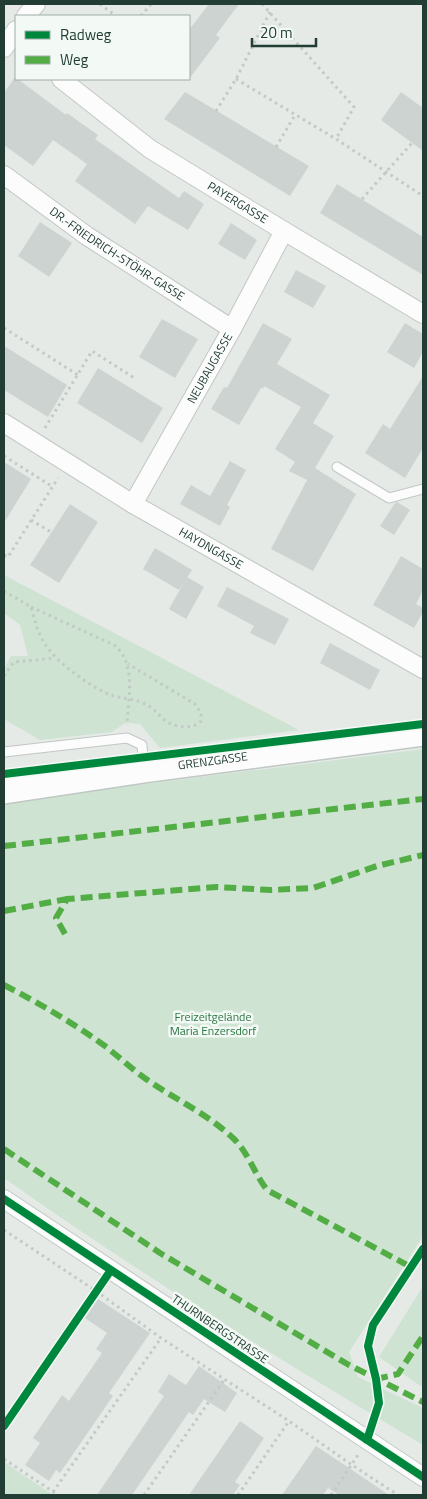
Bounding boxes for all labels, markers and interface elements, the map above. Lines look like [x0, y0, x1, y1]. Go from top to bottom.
legend [15, 15, 190, 80]
scale bar [252, 15, 316, 47]
text: 20 m [260, 21, 293, 44]
text: Radweg [60, 23, 112, 46]
text: Weg [60, 48, 89, 71]
street label: PAYERGASSE [204, 176, 272, 228]
street label: DR.-FRIEDRICH-STÖHR-GASSE [46, 202, 189, 306]
street label: NEUBAUGASSE [182, 329, 237, 407]
street label: HAYDNGASSE [176, 522, 247, 574]
street label: GRENZGASSE [177, 746, 249, 774]
park label: Freizeitgelände Maria Enzersdorf [170, 1007, 256, 1040]
street label: THURNBERGSTRASSE [168, 1289, 273, 1368]

